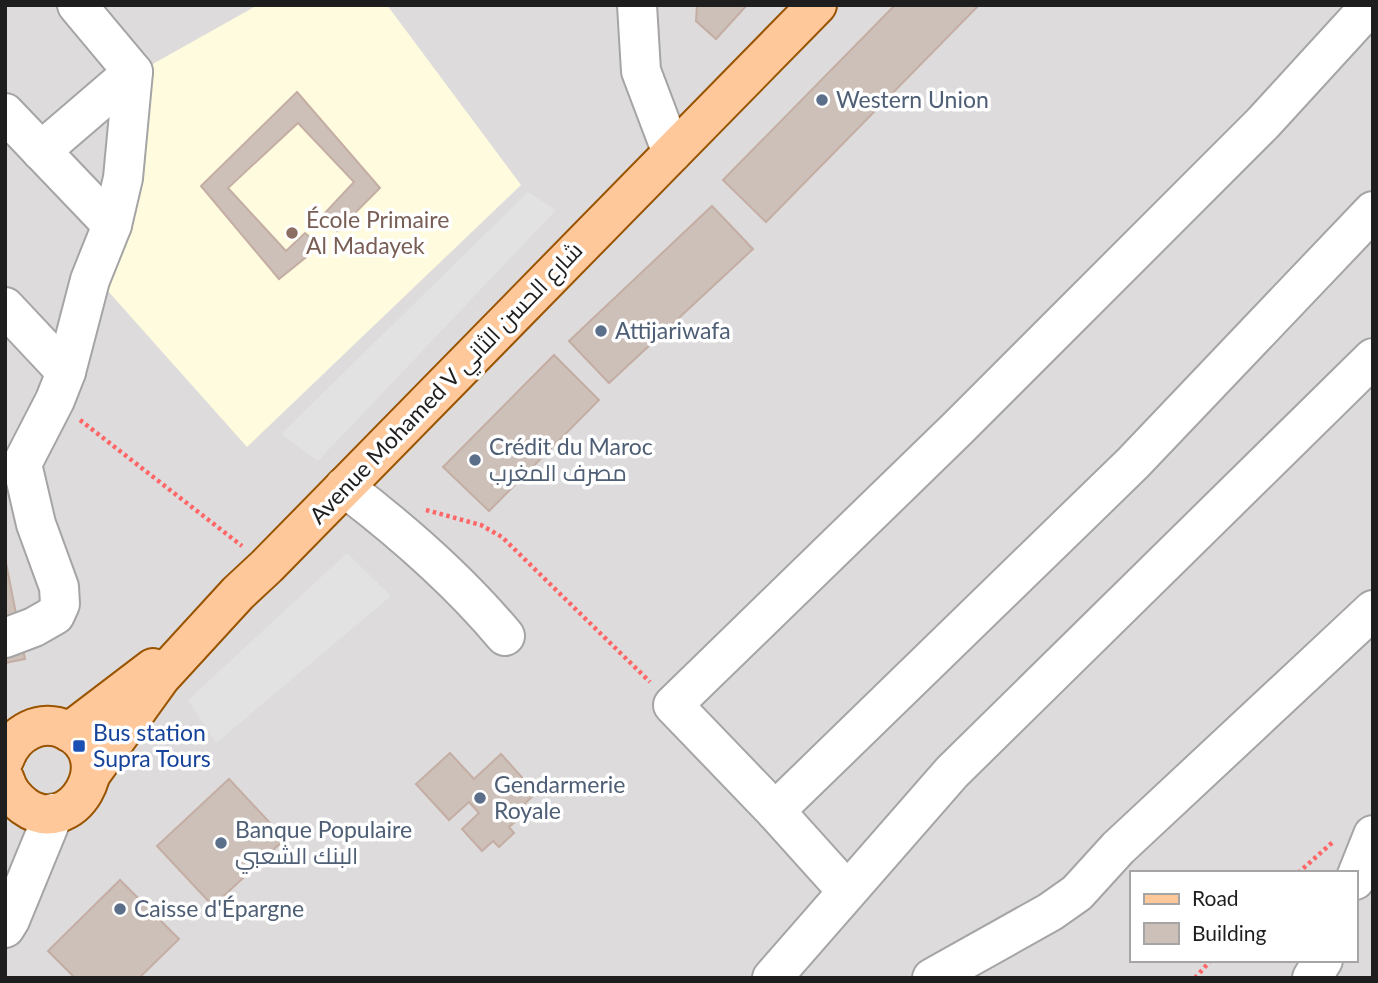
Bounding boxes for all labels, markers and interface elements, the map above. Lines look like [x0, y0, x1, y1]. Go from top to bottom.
place label: Western Union [836, 85, 989, 113]
marker: Western Union [814, 92, 830, 108]
place label: École Primaire Al Madayek [306, 205, 449, 259]
marker: École Primaire Al Madayek [284, 225, 300, 241]
street label: Avenue Mohamed V شارع الحسن الثاني [303, 236, 591, 532]
place label: Attijariwafa [615, 316, 731, 344]
marker: Attijariwafa [593, 323, 609, 339]
place label: Crédit du Maroc مصرف المغرب [489, 432, 653, 486]
marker: Crédit du Maroc مصرف المغرب [467, 452, 483, 468]
place label: Bus station Supra Tours [93, 718, 211, 772]
marker: Bus station Supra Tours [71, 738, 87, 754]
place label: Gendarmerie Royale [494, 770, 625, 824]
marker: Gendarmerie Royale [472, 790, 488, 806]
place label: Banque Populaire البنك الشعبي [235, 815, 412, 874]
marker: Banque Populaire البنك الشعبي [213, 835, 229, 851]
legend [1130, 871, 1357, 962]
text: Road [1192, 885, 1239, 910]
place label: Caisse d'Épargne [134, 894, 304, 922]
marker: Caisse d'Épargne [112, 901, 128, 917]
text: Building [1192, 920, 1267, 945]

